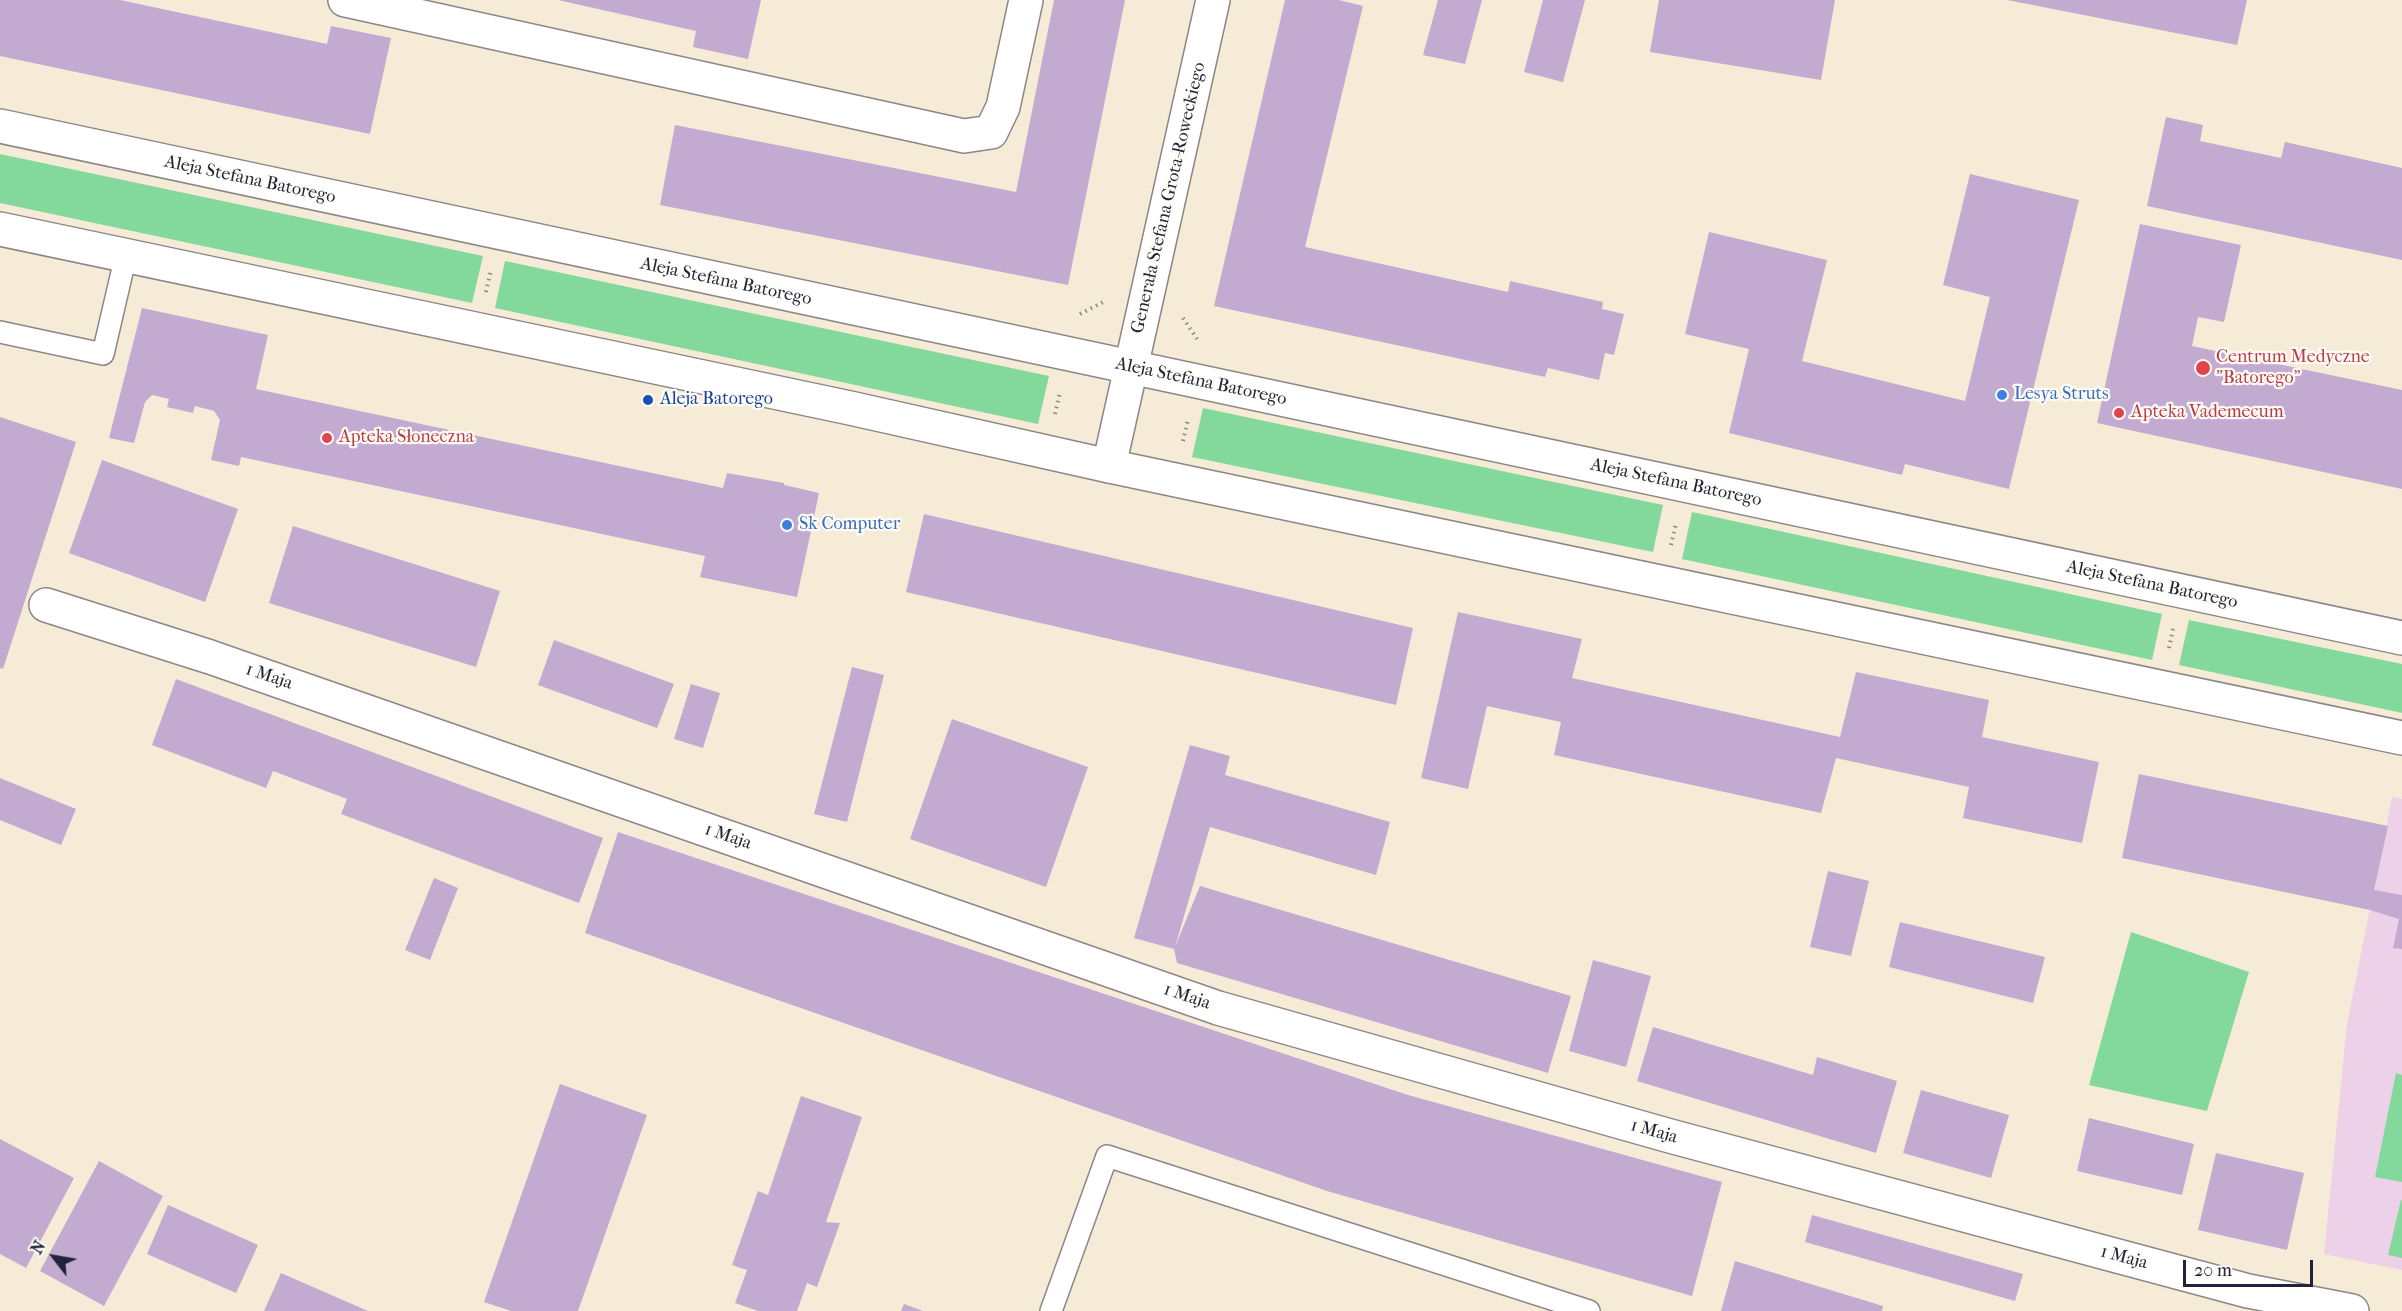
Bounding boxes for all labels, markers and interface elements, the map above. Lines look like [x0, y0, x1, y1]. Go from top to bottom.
street label: Generała Stefana Grota-Roweckiego [1127, 60, 1211, 336]
street label: Aleja Stefana Batorego [162, 151, 338, 209]
street label: Aleja Stefana Batorego [638, 253, 814, 311]
place label: Centrum Medyczne "Batorego" [2216, 347, 2370, 389]
street label: Aleja Stefana Batorego [1113, 353, 1289, 411]
marker: Centrum Medyczne "Batorego" [2194, 359, 2212, 377]
place label: Lesya Struts [2014, 384, 2109, 406]
marker: Lesya Struts [1995, 388, 2009, 402]
place label: Aleja Batorego [660, 389, 773, 411]
marker: Aleja Batorego [641, 393, 655, 407]
place label: Apteka Vademecum [2131, 402, 2284, 424]
marker: Apteka Vademecum [2112, 406, 2126, 420]
place label: Apteka Słoneczna [339, 427, 474, 449]
marker: Apteka Słoneczna [320, 431, 334, 445]
street label: Aleja Stefana Batorego [1588, 454, 1764, 512]
place label: Sk Computer [799, 514, 900, 536]
marker: Sk Computer [780, 518, 794, 532]
street label: Aleja Stefana Batorego [2064, 556, 2240, 614]
street label: 1 Maja [243, 659, 295, 695]
street label: 1 Maja [702, 819, 754, 855]
street label: 1 Maja [1161, 979, 1213, 1015]
street label: 1 Maja [1628, 1115, 1680, 1149]
north arrow [24, 1227, 84, 1287]
text: N [27, 1237, 49, 1258]
street label: 1 Maja [2098, 1241, 2150, 1275]
scale bar [2186, 1248, 2316, 1286]
text: 20 m [2194, 1260, 2232, 1281]

